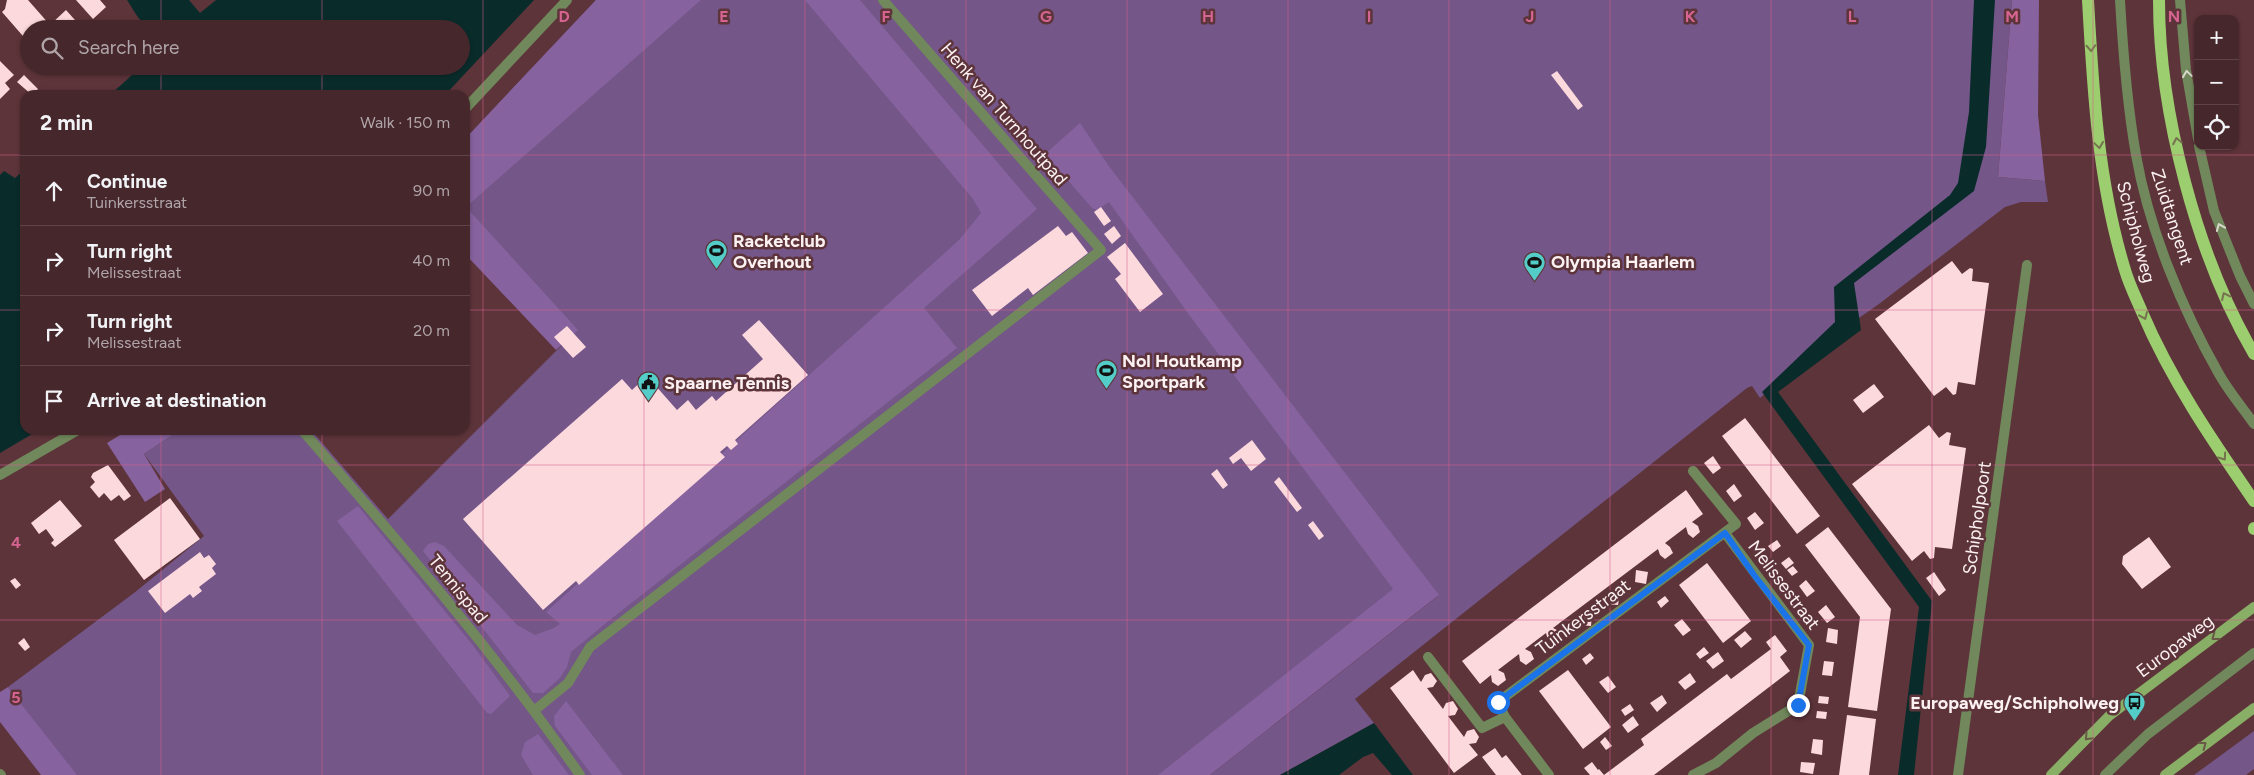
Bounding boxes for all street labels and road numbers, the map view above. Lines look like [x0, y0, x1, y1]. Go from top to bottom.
street label: Henk van Turnhoutpad [936, 38, 1072, 190]
street label: Zuidtangent [2146, 166, 2198, 268]
street label: Schipholweg [2112, 179, 2160, 285]
street label: Schipholpoort [1958, 460, 1996, 576]
street label: Melissestraat [1743, 536, 1825, 634]
street label: Tennispad [424, 550, 492, 628]
street label: Tuinkersstraat [1531, 574, 1635, 660]
street label: Europaweg [2132, 610, 2218, 682]

